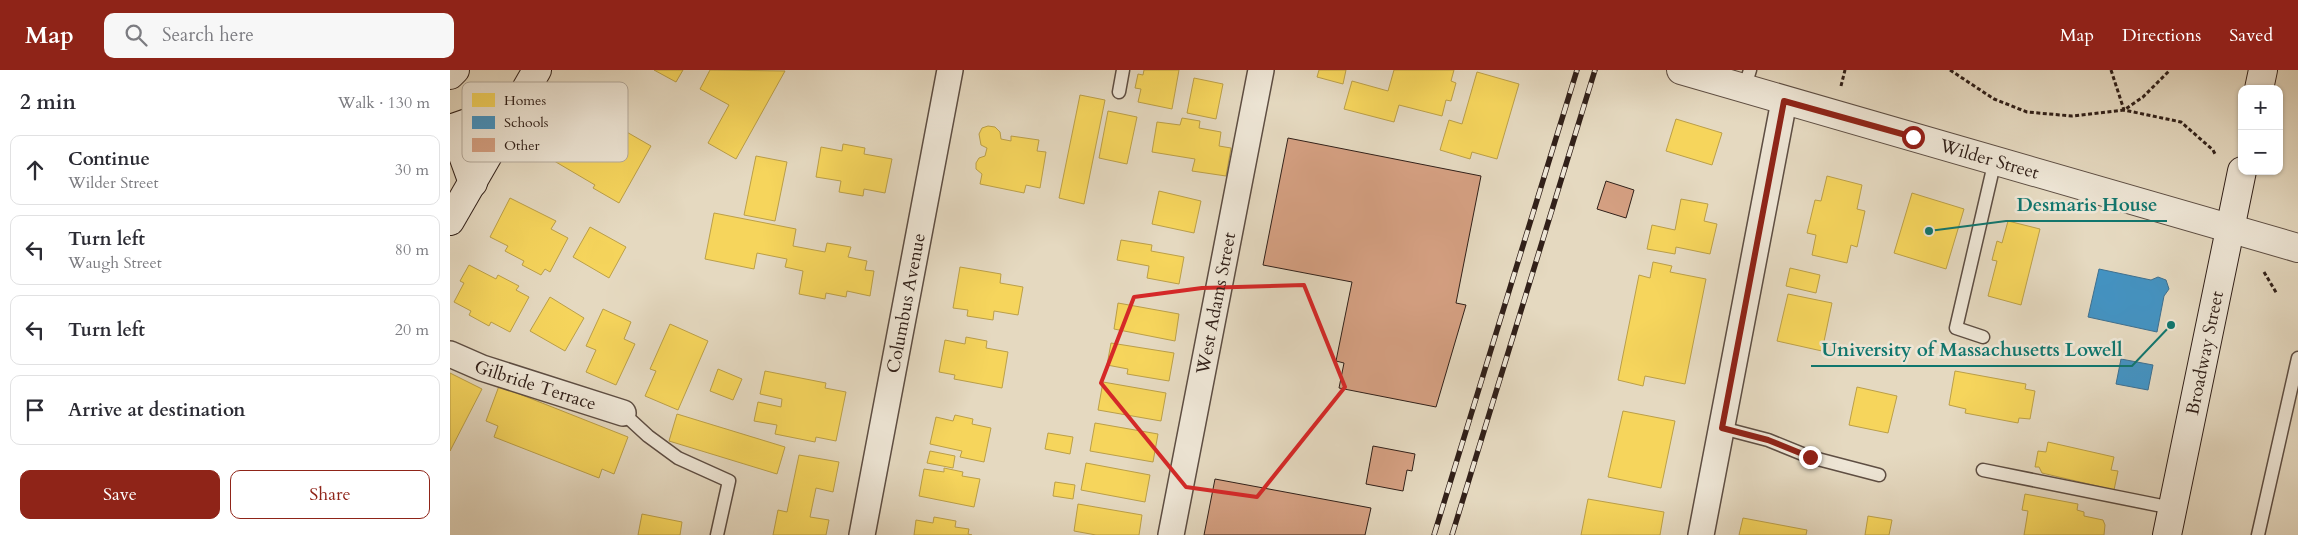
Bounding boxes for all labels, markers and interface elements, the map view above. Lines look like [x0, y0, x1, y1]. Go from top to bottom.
search box [104, 13, 454, 58]
text: Map [25, 19, 74, 52]
icon: search [122, 21, 150, 49]
text: Search here [162, 22, 254, 48]
text: Map [2060, 23, 2094, 48]
text: Directions [2122, 23, 2201, 48]
text: Saved [2229, 23, 2273, 48]
legend [462, 82, 628, 162]
map controls [2238, 85, 2283, 175]
button: + [2238, 85, 2283, 130]
text: 2 min [20, 88, 76, 117]
text: Homes [504, 91, 546, 110]
text: Walk · 130 m [338, 92, 430, 114]
text: Schools [504, 113, 549, 132]
route start [1902, 126, 1925, 149]
button: − [2238, 130, 2283, 175]
street label: Wilder Street [1936, 133, 2042, 185]
text: Other [504, 136, 541, 155]
text: Continue [68, 146, 150, 172]
icon: ahead [21, 156, 49, 184]
text: 30 m [395, 159, 429, 181]
text: Wilder Street [68, 172, 159, 194]
callout: Desmaris House [2006, 187, 2167, 221]
text: Desmaris House [2017, 192, 2157, 218]
text: Turn left [68, 226, 145, 252]
street label: West Adams Street [1190, 230, 1242, 377]
street label: Columbus Avenue [880, 231, 931, 375]
icon: left [21, 236, 49, 264]
text: 80 m [395, 239, 429, 261]
text: Waugh Street [68, 252, 162, 274]
street label: Broadway Street [2180, 288, 2230, 417]
icon: left [21, 316, 49, 344]
text: Turn left [68, 317, 145, 343]
text: 20 m [395, 319, 429, 341]
callout: University of Massachusetts Lowell [1811, 332, 2132, 366]
text: University of Massachusetts Lowell [1822, 337, 2123, 363]
street label: Gilbride Terrace [470, 354, 600, 416]
icon: arrive [21, 396, 49, 424]
text: Arrive at destination [68, 397, 245, 423]
route end [1799, 446, 1822, 469]
button: Save [20, 470, 220, 519]
button: Share [230, 470, 430, 519]

